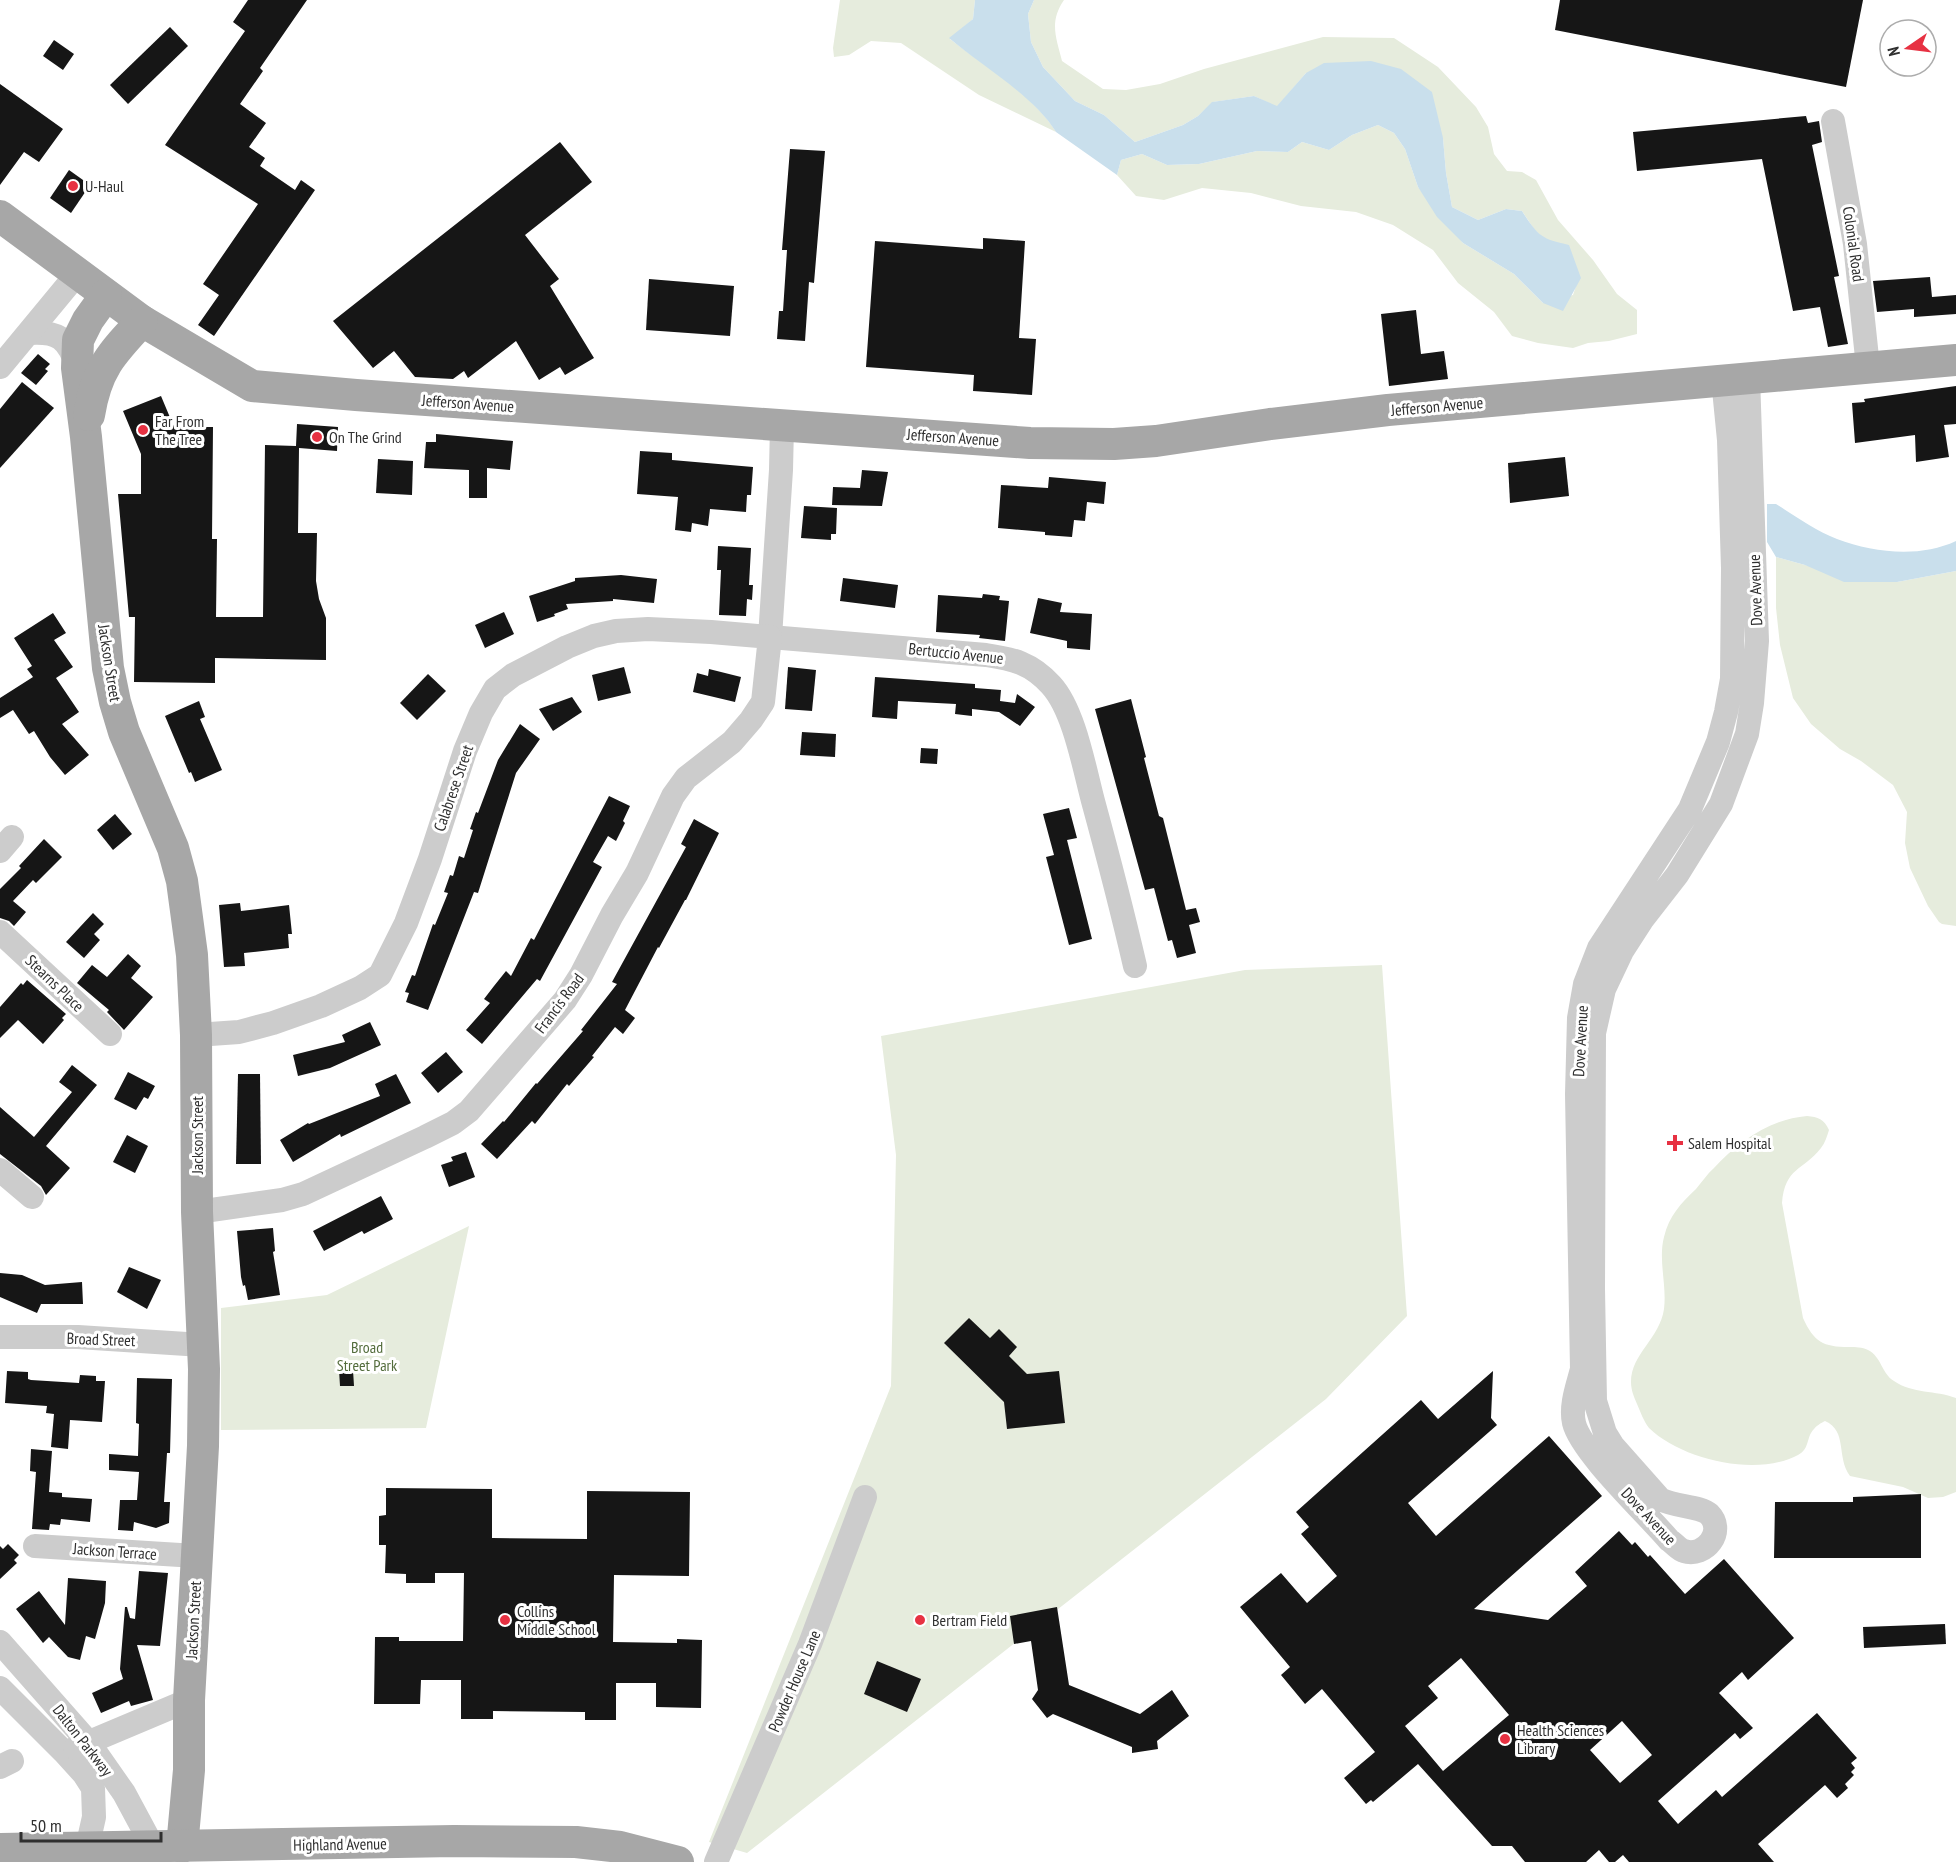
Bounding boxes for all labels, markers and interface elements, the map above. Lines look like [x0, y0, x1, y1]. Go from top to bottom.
north arrow [1878, 18, 1938, 78]
text: N [1883, 45, 1904, 58]
place label: U-Haul [85, 176, 124, 196]
marker: U-Haul [66, 179, 80, 193]
street label: Colonial Road [1839, 205, 1869, 283]
street label: Jefferson Avenue [420, 390, 515, 416]
street label: Jefferson Avenue [1389, 392, 1484, 420]
place label: Far From The Tree [155, 411, 204, 449]
marker: Far From The Tree [136, 423, 150, 437]
street label: Jefferson Avenue [905, 424, 1000, 450]
place label: On The Grind [329, 427, 402, 447]
marker: On The Grind [310, 430, 324, 444]
street label: Dove Avenue [1744, 554, 1766, 626]
street label: Jackson Street [94, 622, 126, 704]
street label: Bertuccio Avenue [908, 638, 1004, 668]
street label: Calabrese Street [429, 742, 477, 834]
street label: Stearns Place [22, 950, 88, 1016]
street label: Francis Road [530, 969, 588, 1037]
street label: Dove Avenue [1568, 1005, 1592, 1077]
street label: Jackson Street [187, 1095, 207, 1175]
place label: Salem Hospital [1688, 1133, 1772, 1153]
marker: Salem Hospital [1666, 1134, 1684, 1152]
street label: Broad Street [66, 1328, 136, 1350]
park label: Broad Street Park [337, 1337, 398, 1375]
street label: Dove Avenue [1617, 1483, 1681, 1549]
street label: Jackson Terrace [72, 1538, 157, 1564]
street label: Jackson Street [181, 1580, 205, 1660]
place label: Collins Middle School [517, 1601, 596, 1639]
place label: Bertram Field [932, 1610, 1007, 1630]
marker: Collins Middle School [498, 1613, 512, 1627]
marker: Bertram Field [913, 1613, 927, 1627]
street label: Powder House Lane [764, 1627, 824, 1735]
street label: Dalton Parkway [49, 1700, 117, 1780]
place label: Health Sciences Library [1517, 1720, 1604, 1758]
marker: Health Sciences Library [1498, 1732, 1512, 1746]
scale bar [21, 1805, 160, 1843]
text: 50 m [30, 1814, 62, 1837]
street label: Highland Avenue [293, 1833, 387, 1855]

